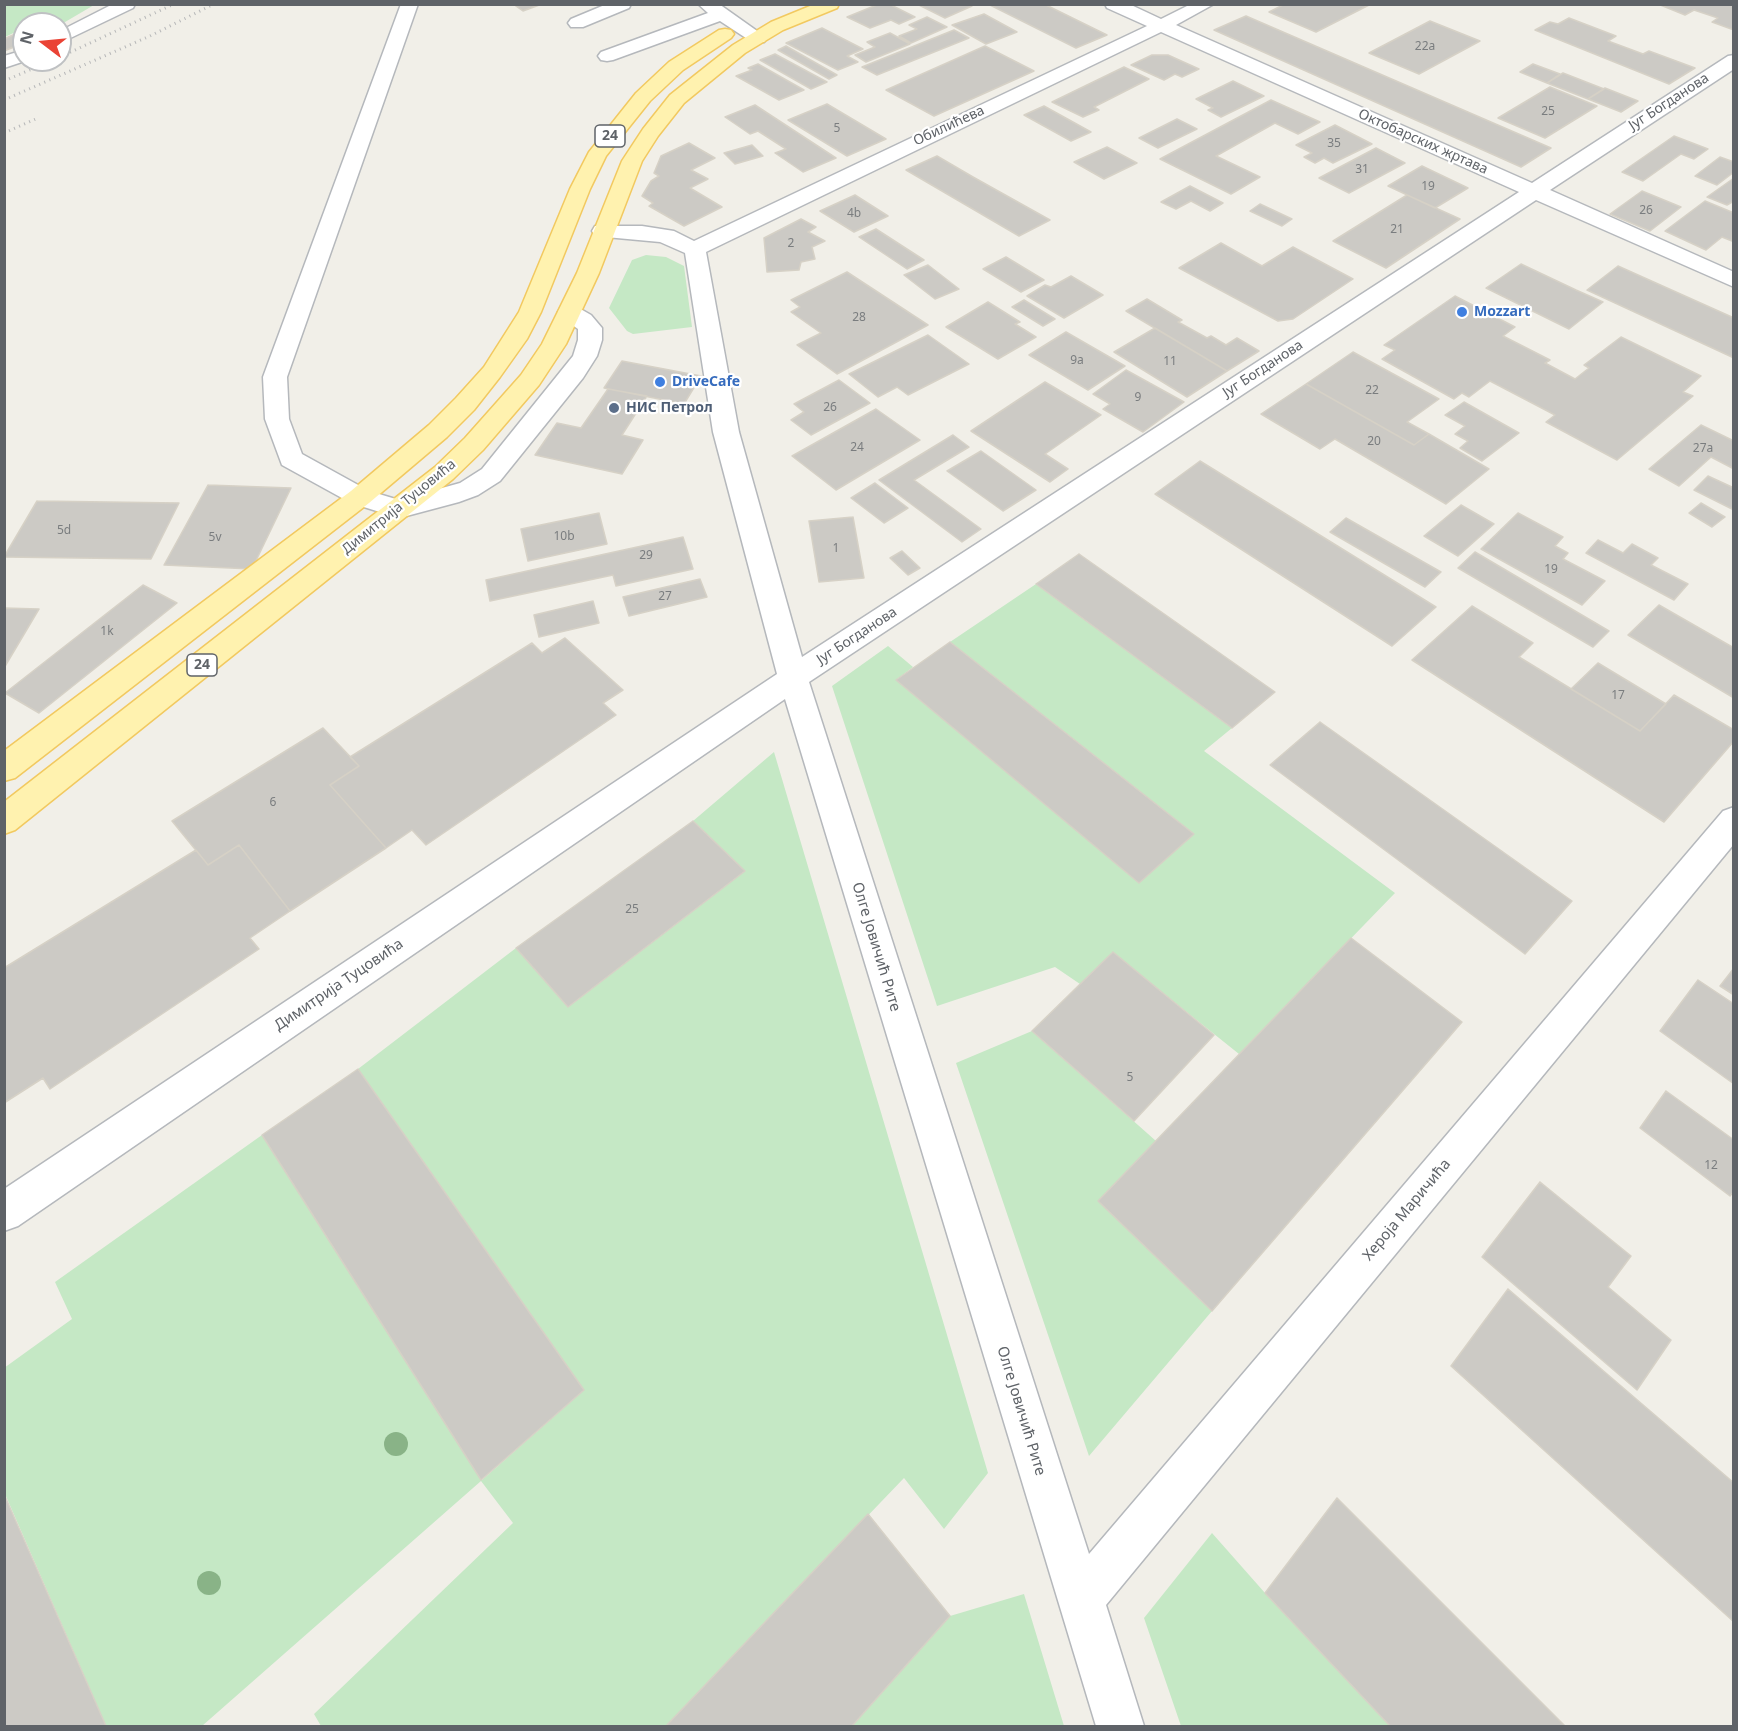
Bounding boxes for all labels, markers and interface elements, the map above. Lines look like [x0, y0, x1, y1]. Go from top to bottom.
north arrow [12, 12, 72, 72]
text: N [14, 28, 39, 47]
house number: 22a [1415, 40, 1435, 54]
street label: Југ Богданова [1626, 70, 1712, 134]
street label: Обилићева [911, 102, 987, 150]
house number: 25 [1541, 105, 1555, 119]
street label: Октобарских жртава [1356, 106, 1490, 178]
house number: 5 [834, 122, 840, 136]
road number: 24 [595, 125, 625, 147]
house number: 35 [1327, 137, 1341, 151]
house number: 31 [1355, 163, 1369, 177]
house number: 19 [1421, 180, 1435, 194]
house number: 26 [1639, 204, 1653, 218]
house number: 4b [847, 207, 861, 221]
house number: 21 [1390, 223, 1404, 237]
house number: 2 [788, 237, 794, 251]
place label: Mozzart [1474, 304, 1530, 320]
marker: Mozzart [1455, 305, 1469, 319]
house number: 28 [852, 311, 866, 325]
street label: Југ Богданова [1220, 337, 1306, 401]
house number: 9a [1070, 354, 1084, 368]
house number: 11 [1163, 355, 1177, 369]
place label: DriveCafe [672, 374, 740, 390]
marker: DriveCafe [653, 375, 667, 389]
house number: 22 [1365, 384, 1379, 398]
house number: 9 [1135, 391, 1141, 405]
place label: НИС Петрол [626, 400, 713, 416]
marker: НИС Петрол [607, 401, 621, 415]
house number: 26 [823, 401, 837, 415]
house number: 20 [1367, 435, 1381, 449]
house number: 24 [850, 441, 864, 455]
house number: 27a [1693, 442, 1713, 456]
street label: Димитрија Туцовића [339, 456, 459, 558]
house number: 5d [57, 524, 71, 538]
house number: 10b [553, 530, 575, 544]
house number: 5v [209, 531, 221, 545]
house number: 1 [833, 542, 839, 556]
house number: 29 [639, 549, 653, 563]
house number: 19 [1544, 563, 1558, 577]
house number: 27 [658, 590, 672, 604]
street label: Југ Богданова [814, 604, 900, 668]
house number: 1k [100, 625, 114, 639]
road number: 24 [187, 654, 217, 676]
house number: 17 [1611, 689, 1625, 703]
house number: 6 [270, 796, 276, 810]
street label: Олге Јовичић Рите [848, 880, 904, 1014]
house number: 25 [625, 903, 639, 917]
street label: Димитрија Туцовића [271, 935, 407, 1035]
house number: 5 [1127, 1071, 1133, 1085]
street label: Хероја Маричића [1359, 1156, 1455, 1264]
house number: 12 [1704, 1159, 1718, 1173]
street label: Олге Јовичић Рите [993, 1344, 1049, 1478]

